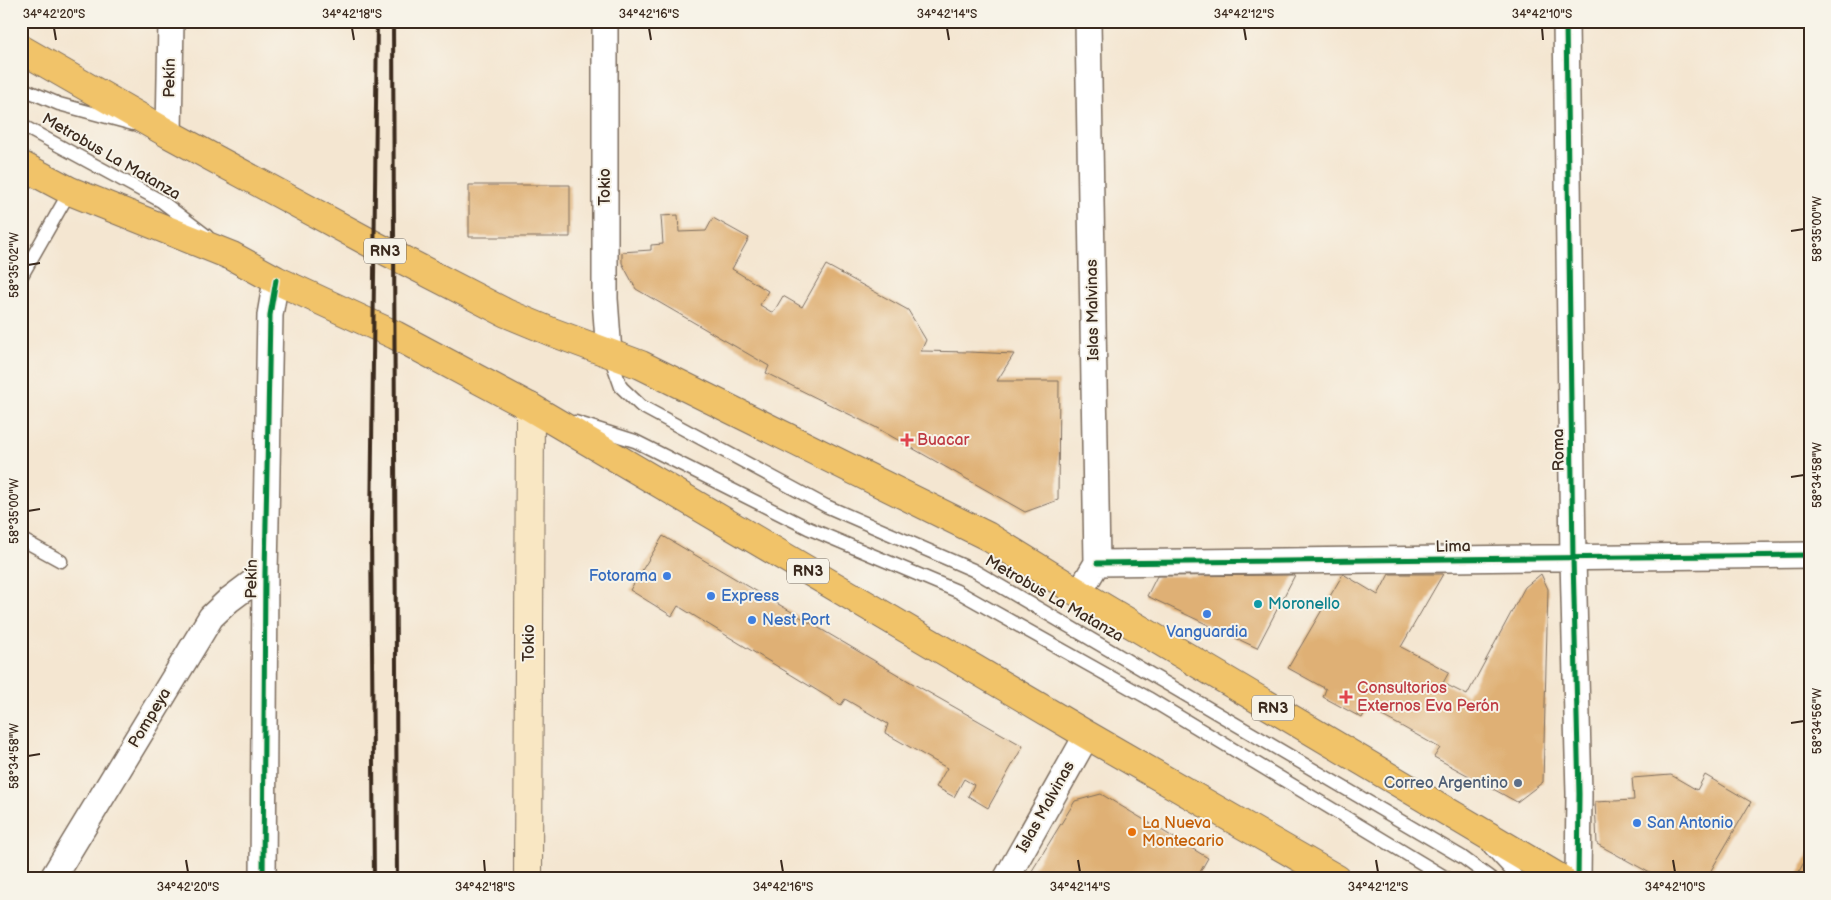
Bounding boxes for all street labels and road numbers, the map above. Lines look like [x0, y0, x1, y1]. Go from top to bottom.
street label: Pekín [160, 58, 180, 98]
street label: Metrobus La Matanza [38, 110, 184, 204]
street label: Tokio [596, 168, 615, 206]
road number: RN3 [364, 238, 406, 264]
street label: Islas Malvinas [1083, 259, 1103, 361]
street label: Roma [1549, 428, 1569, 472]
street label: Lima [1435, 537, 1471, 557]
street label: Metrobus La Matanza [981, 552, 1127, 646]
road number: RN3 [787, 558, 829, 584]
street label: Pekín [242, 559, 262, 599]
street label: Tokio [520, 624, 539, 662]
street label: Pompeya [125, 685, 175, 751]
road number: RN3 [1252, 696, 1294, 720]
street label: Islas Malvinas [1013, 758, 1079, 856]

